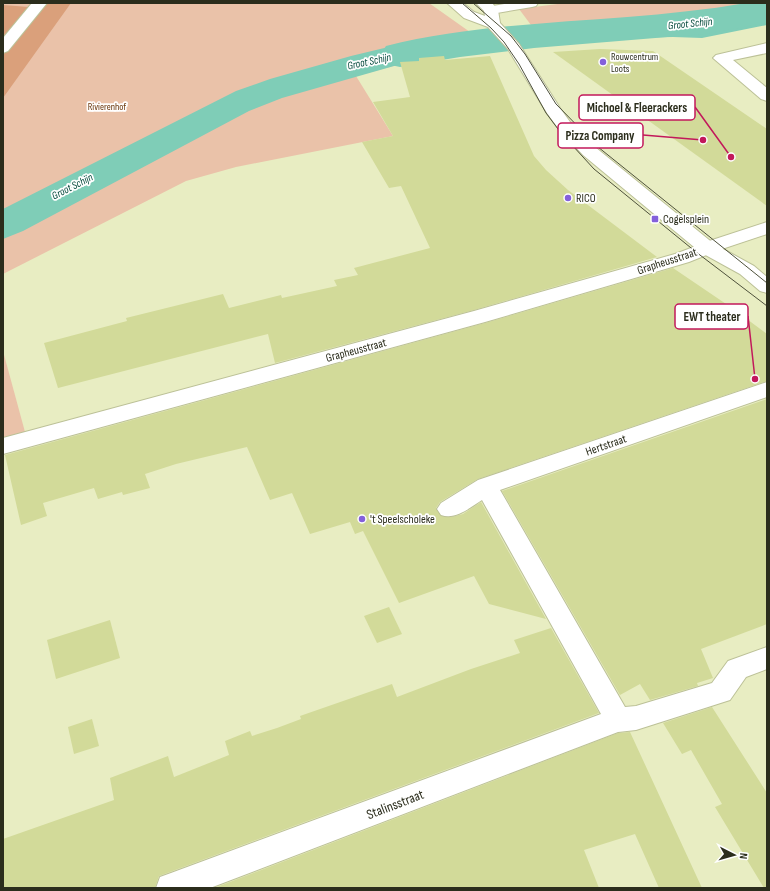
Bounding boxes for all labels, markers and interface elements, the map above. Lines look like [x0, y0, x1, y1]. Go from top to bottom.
water label: Groot Schijn [667, 15, 713, 32]
water label: Groot Schijn [346, 50, 393, 72]
place label: Rouwcentrum Loots [611, 51, 658, 75]
marker: Rouwcentrum Loots [598, 57, 608, 67]
callout: Michoel & Fleerackers [579, 95, 695, 120]
text: Michoel & Fleerackers [587, 100, 687, 116]
park label: Rivierenhof [88, 101, 126, 113]
callout: Pizza Company [558, 123, 643, 148]
text: Pizza Company [566, 128, 635, 144]
water label: Groot Schijn [50, 170, 95, 202]
place label: RICO [576, 191, 596, 206]
marker: RICO [563, 193, 573, 203]
place label: Cogelsplein [663, 212, 709, 227]
marker: Cogelsplein [650, 214, 660, 224]
street label: Grapheusstraat [635, 245, 699, 278]
callout: EWT theater [675, 304, 748, 329]
text: EWT theater [683, 309, 741, 325]
street label: Grapheusstraat [324, 335, 388, 366]
street label: Hertstraat [584, 431, 629, 459]
place label: 't Speelscholeke [370, 512, 435, 527]
marker: 't Speelscholeke [357, 514, 367, 524]
street label: Stalinsstraat [364, 786, 426, 823]
north arrow [714, 835, 754, 875]
text: N [737, 852, 750, 860]

